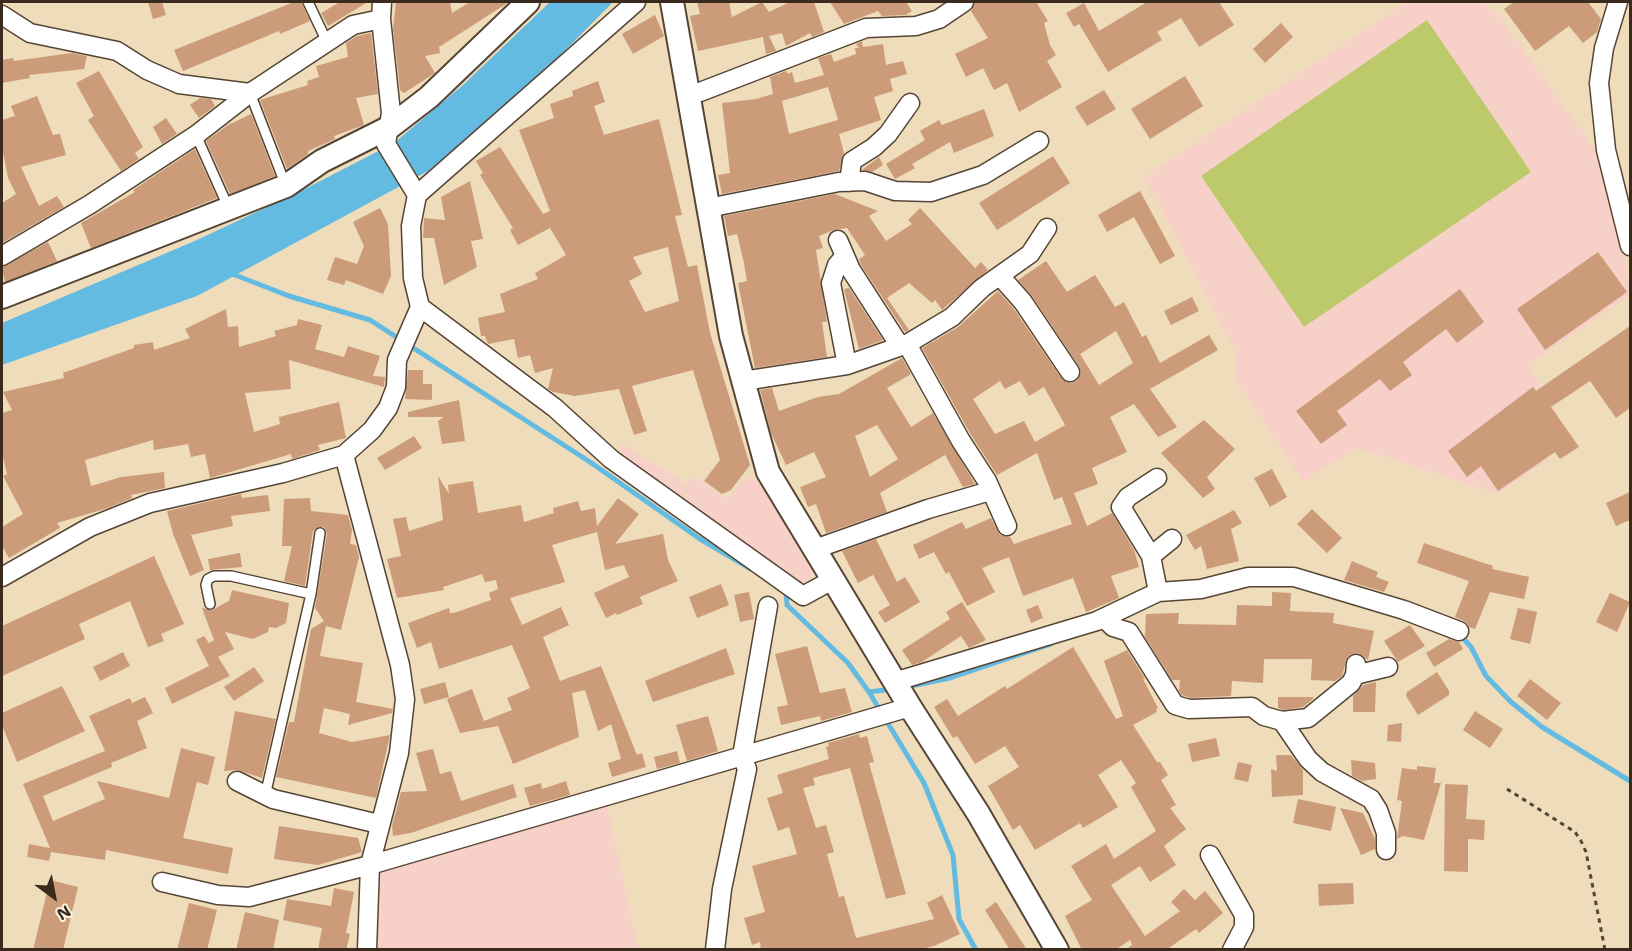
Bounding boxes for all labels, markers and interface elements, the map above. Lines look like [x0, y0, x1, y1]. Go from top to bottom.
north arrow [24, 867, 84, 927]
text: N [53, 900, 75, 925]

